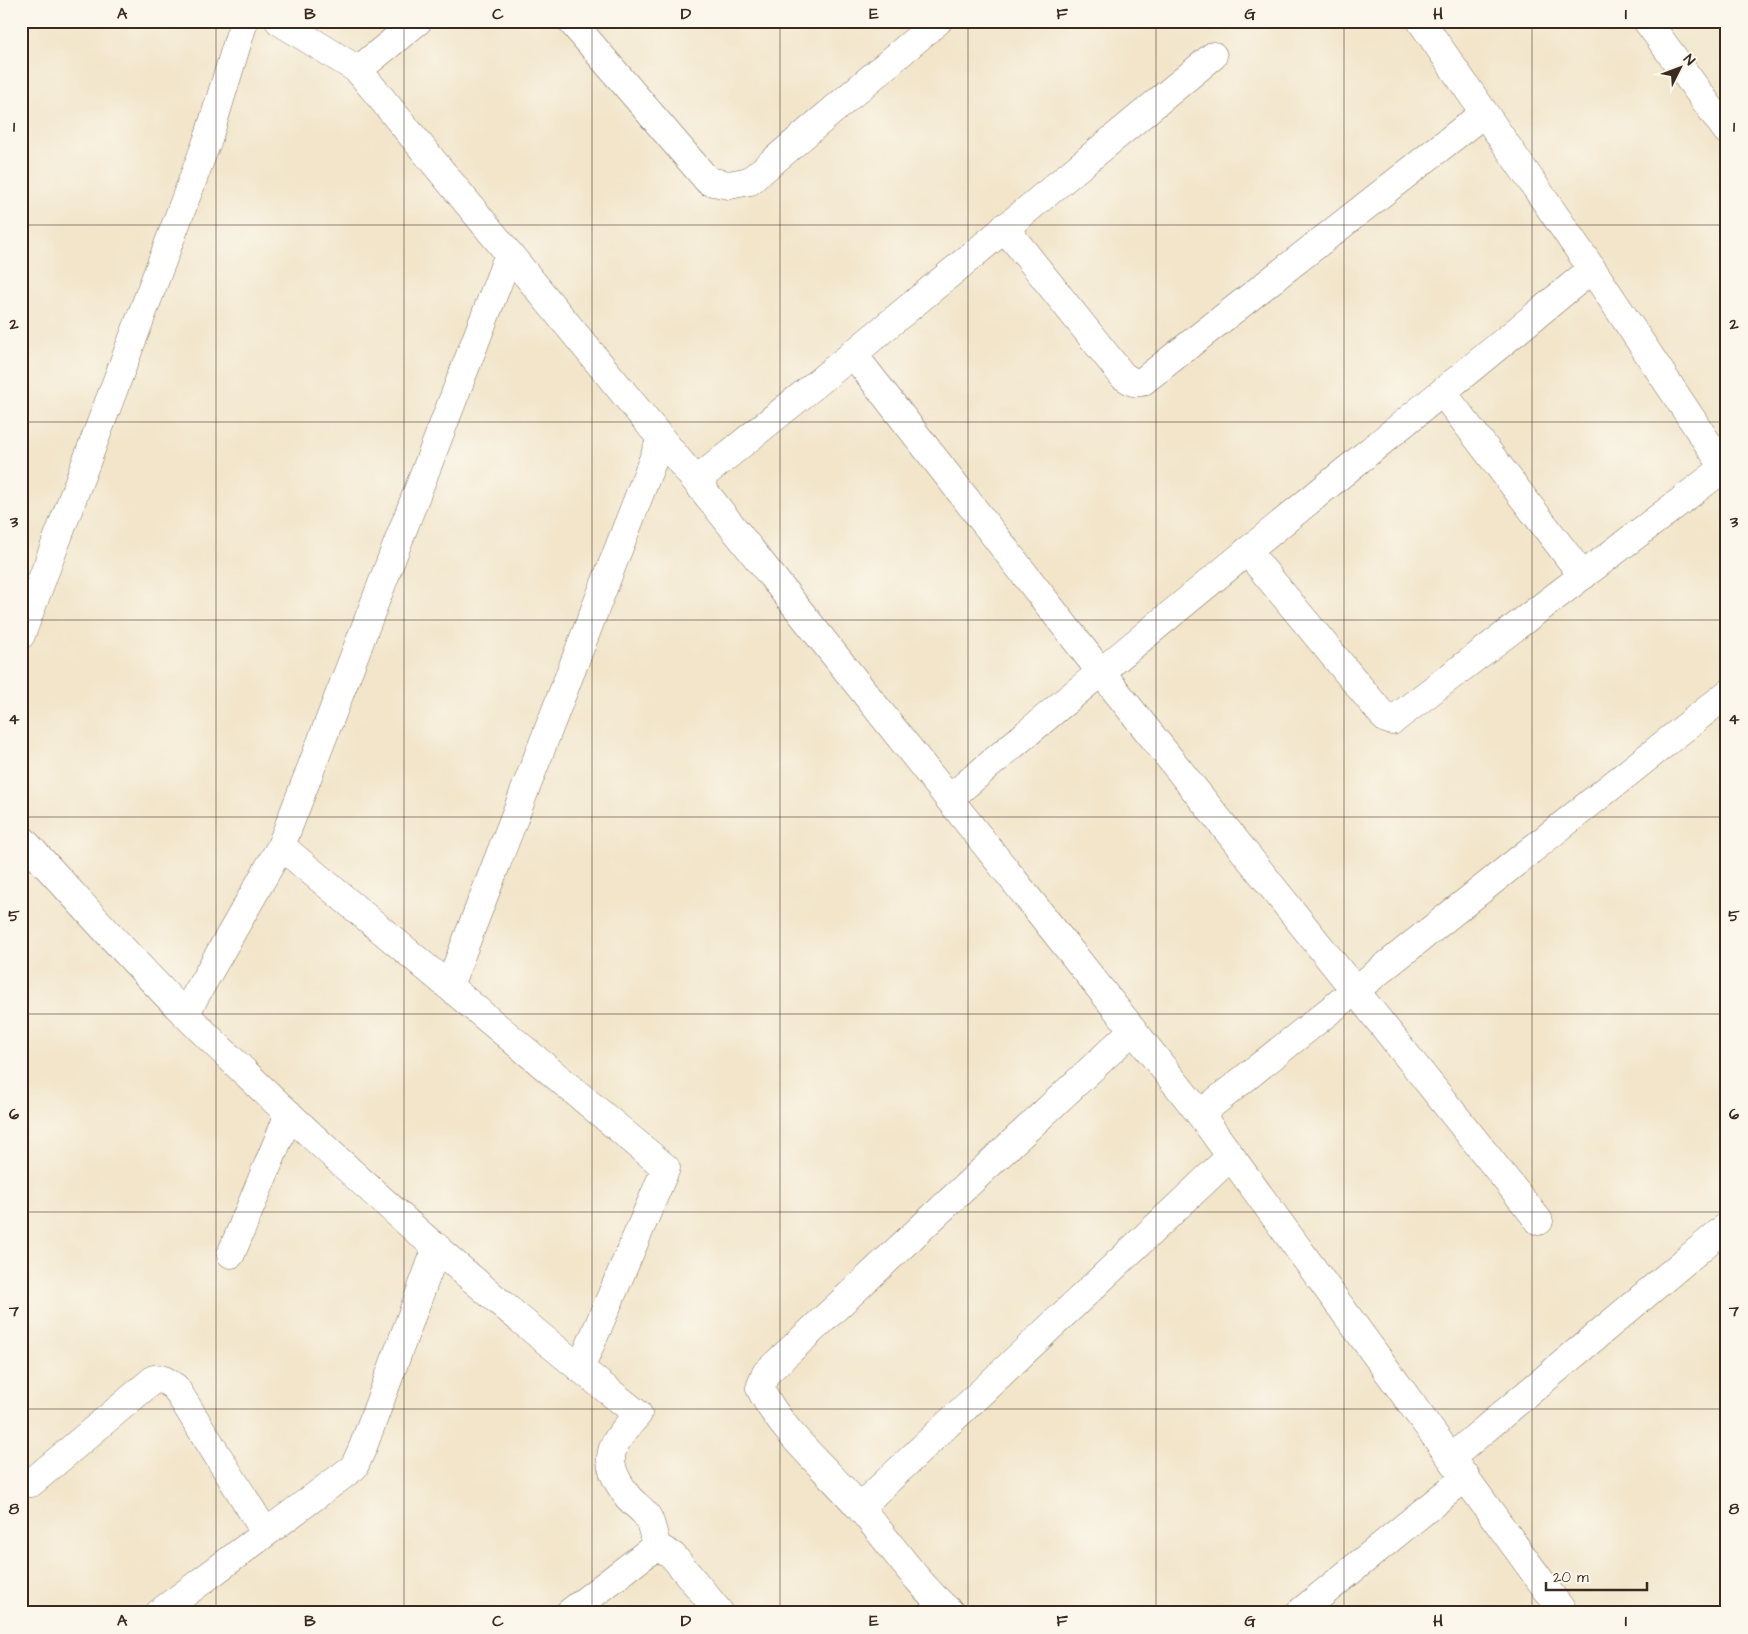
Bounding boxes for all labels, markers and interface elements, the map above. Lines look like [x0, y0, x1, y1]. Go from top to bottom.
text: A [117, 3, 128, 25]
text: B [304, 3, 316, 25]
text: C [492, 3, 504, 25]
text: D [681, 3, 692, 25]
text: E [869, 3, 879, 25]
text: F [1056, 3, 1068, 25]
text: G [1244, 3, 1256, 25]
text: H [1433, 3, 1443, 25]
text: I [1625, 3, 1627, 25]
north arrow [1656, 42, 1706, 92]
text: N [1679, 50, 1699, 70]
text: 1 [13, 116, 16, 138]
text: 1 [1733, 116, 1736, 138]
text: 2 [8, 313, 19, 335]
text: 2 [1728, 313, 1739, 335]
text: 3 [9, 511, 19, 533]
text: 3 [1729, 511, 1739, 533]
text: 4 [9, 708, 20, 730]
text: 4 [1729, 708, 1740, 730]
text: 5 [8, 905, 20, 927]
text: 5 [1728, 905, 1740, 927]
text: 6 [9, 1103, 19, 1125]
text: 6 [1729, 1103, 1739, 1125]
text: 7 [8, 1300, 19, 1322]
text: 7 [1728, 1300, 1739, 1322]
text: 8 [9, 1498, 20, 1520]
text: 8 [1729, 1498, 1740, 1520]
scale bar [1546, 1559, 1647, 1591]
text: 20 m [1553, 1567, 1589, 1588]
text: A [117, 1610, 128, 1632]
text: B [304, 1610, 316, 1632]
text: C [492, 1610, 504, 1632]
text: D [681, 1610, 692, 1632]
text: E [869, 1610, 879, 1632]
text: F [1056, 1610, 1068, 1632]
text: G [1244, 1610, 1256, 1632]
text: H [1433, 1610, 1443, 1632]
text: I [1625, 1610, 1627, 1632]

